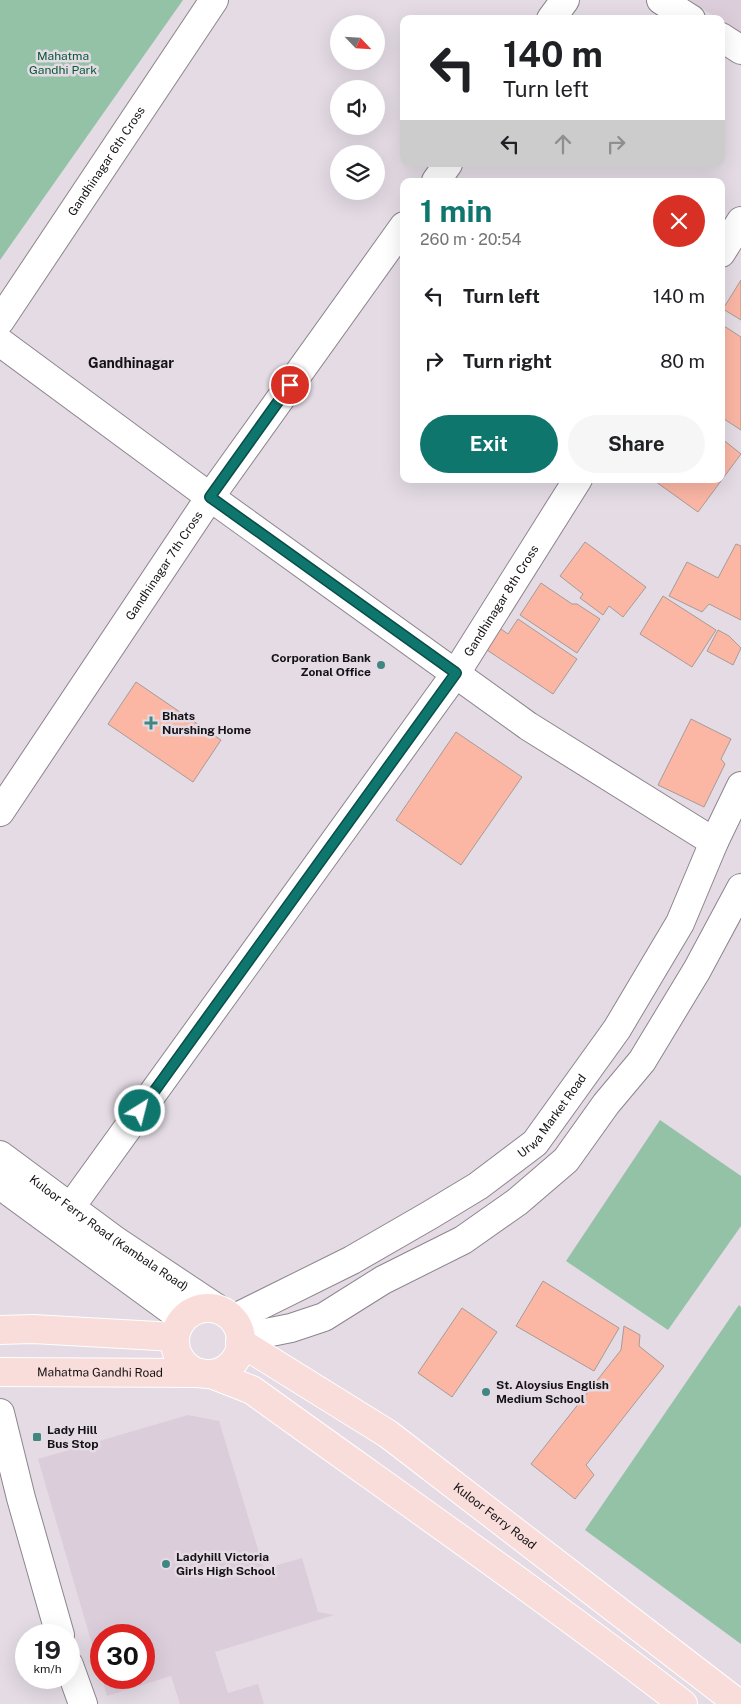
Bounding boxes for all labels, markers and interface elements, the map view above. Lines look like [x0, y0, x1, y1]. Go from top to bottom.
north arrow [330, 15, 385, 70]
map controls [330, 15, 385, 200]
text: 140 m [503, 34, 603, 75]
icon: left [420, 35, 485, 100]
park label: Mahatma Gandhi Park [29, 49, 97, 77]
text: Turn left [503, 76, 589, 102]
button: sound [330, 80, 385, 135]
street label: Gandhinagar 6th Cross [65, 104, 148, 219]
icon: left [496, 130, 524, 158]
icon: ahead [549, 130, 577, 158]
icon: right [602, 130, 630, 158]
button: layers [330, 145, 385, 200]
text: 1 min [420, 193, 492, 229]
button: close [653, 195, 705, 247]
text: 260 m · 20:54 [420, 230, 522, 249]
icon: left [420, 282, 448, 310]
text: Turn left [463, 285, 540, 307]
text: 140 m [653, 285, 705, 307]
icon: right [420, 347, 448, 375]
text: Turn right [463, 350, 552, 372]
text: 80 m [660, 350, 705, 372]
district label: Gandhinagar [88, 355, 174, 371]
pin [269, 364, 311, 406]
icon: arrive [276, 371, 304, 399]
button: Exit [420, 415, 558, 473]
button: Share [568, 415, 705, 473]
street label: Gandhinagar 7th Cross [123, 508, 206, 623]
street label: Gandhinagar 8th Cross [461, 543, 542, 659]
place label: Corporation Bank Zonal Office [271, 651, 371, 679]
marker: Corporation Bank Zonal Office [375, 659, 387, 671]
place label: Bhats Nurshing Home [162, 709, 251, 737]
marker: Bhats Nurshing Home [144, 716, 158, 730]
street label: Urwa Market Road [515, 1071, 589, 1161]
position arrow [113, 1084, 165, 1136]
street label: Kuloor Ferry Road (Kambala Road) [27, 1172, 191, 1294]
street label: Mahatma Gandhi Road [37, 1365, 163, 1380]
place label: St. Aloysius English Medium School [496, 1378, 609, 1406]
marker: St. Aloysius English Medium School [480, 1386, 492, 1398]
place label: Lady Hill Bus Stop [47, 1423, 98, 1451]
marker: Lady Hill Bus Stop [31, 1431, 43, 1443]
street label: Kuloor Ferry Road [451, 1480, 539, 1552]
place label: Ladyhill Victoria Girls High School [176, 1550, 276, 1578]
marker: Ladyhill Victoria Girls High School [160, 1558, 172, 1570]
speed limit sign: 30 [90, 1624, 155, 1689]
text: 19 [34, 1635, 61, 1665]
text: km/h [33, 1662, 62, 1676]

